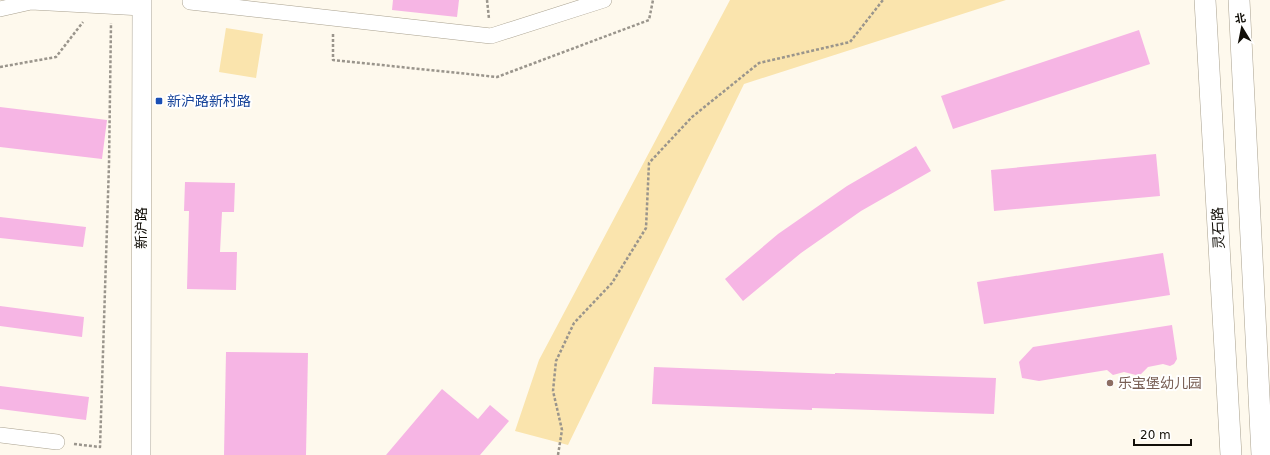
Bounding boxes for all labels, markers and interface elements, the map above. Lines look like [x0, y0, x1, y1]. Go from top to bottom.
north arrow [1222, 8, 1262, 48]
text: 北 [1234, 11, 1247, 26]
place label: 新沪路新村路 [167, 93, 251, 109]
marker: 新沪路新村路 [154, 96, 164, 106]
street label: 新沪路 [133, 207, 149, 249]
street label: 灵石路 [1209, 207, 1227, 249]
place label: 乐宝堡幼儿园 [1118, 375, 1202, 391]
marker: 乐宝堡幼儿园 [1105, 378, 1115, 388]
scale bar [1134, 421, 1191, 447]
text: 20 m [1140, 428, 1171, 442]

